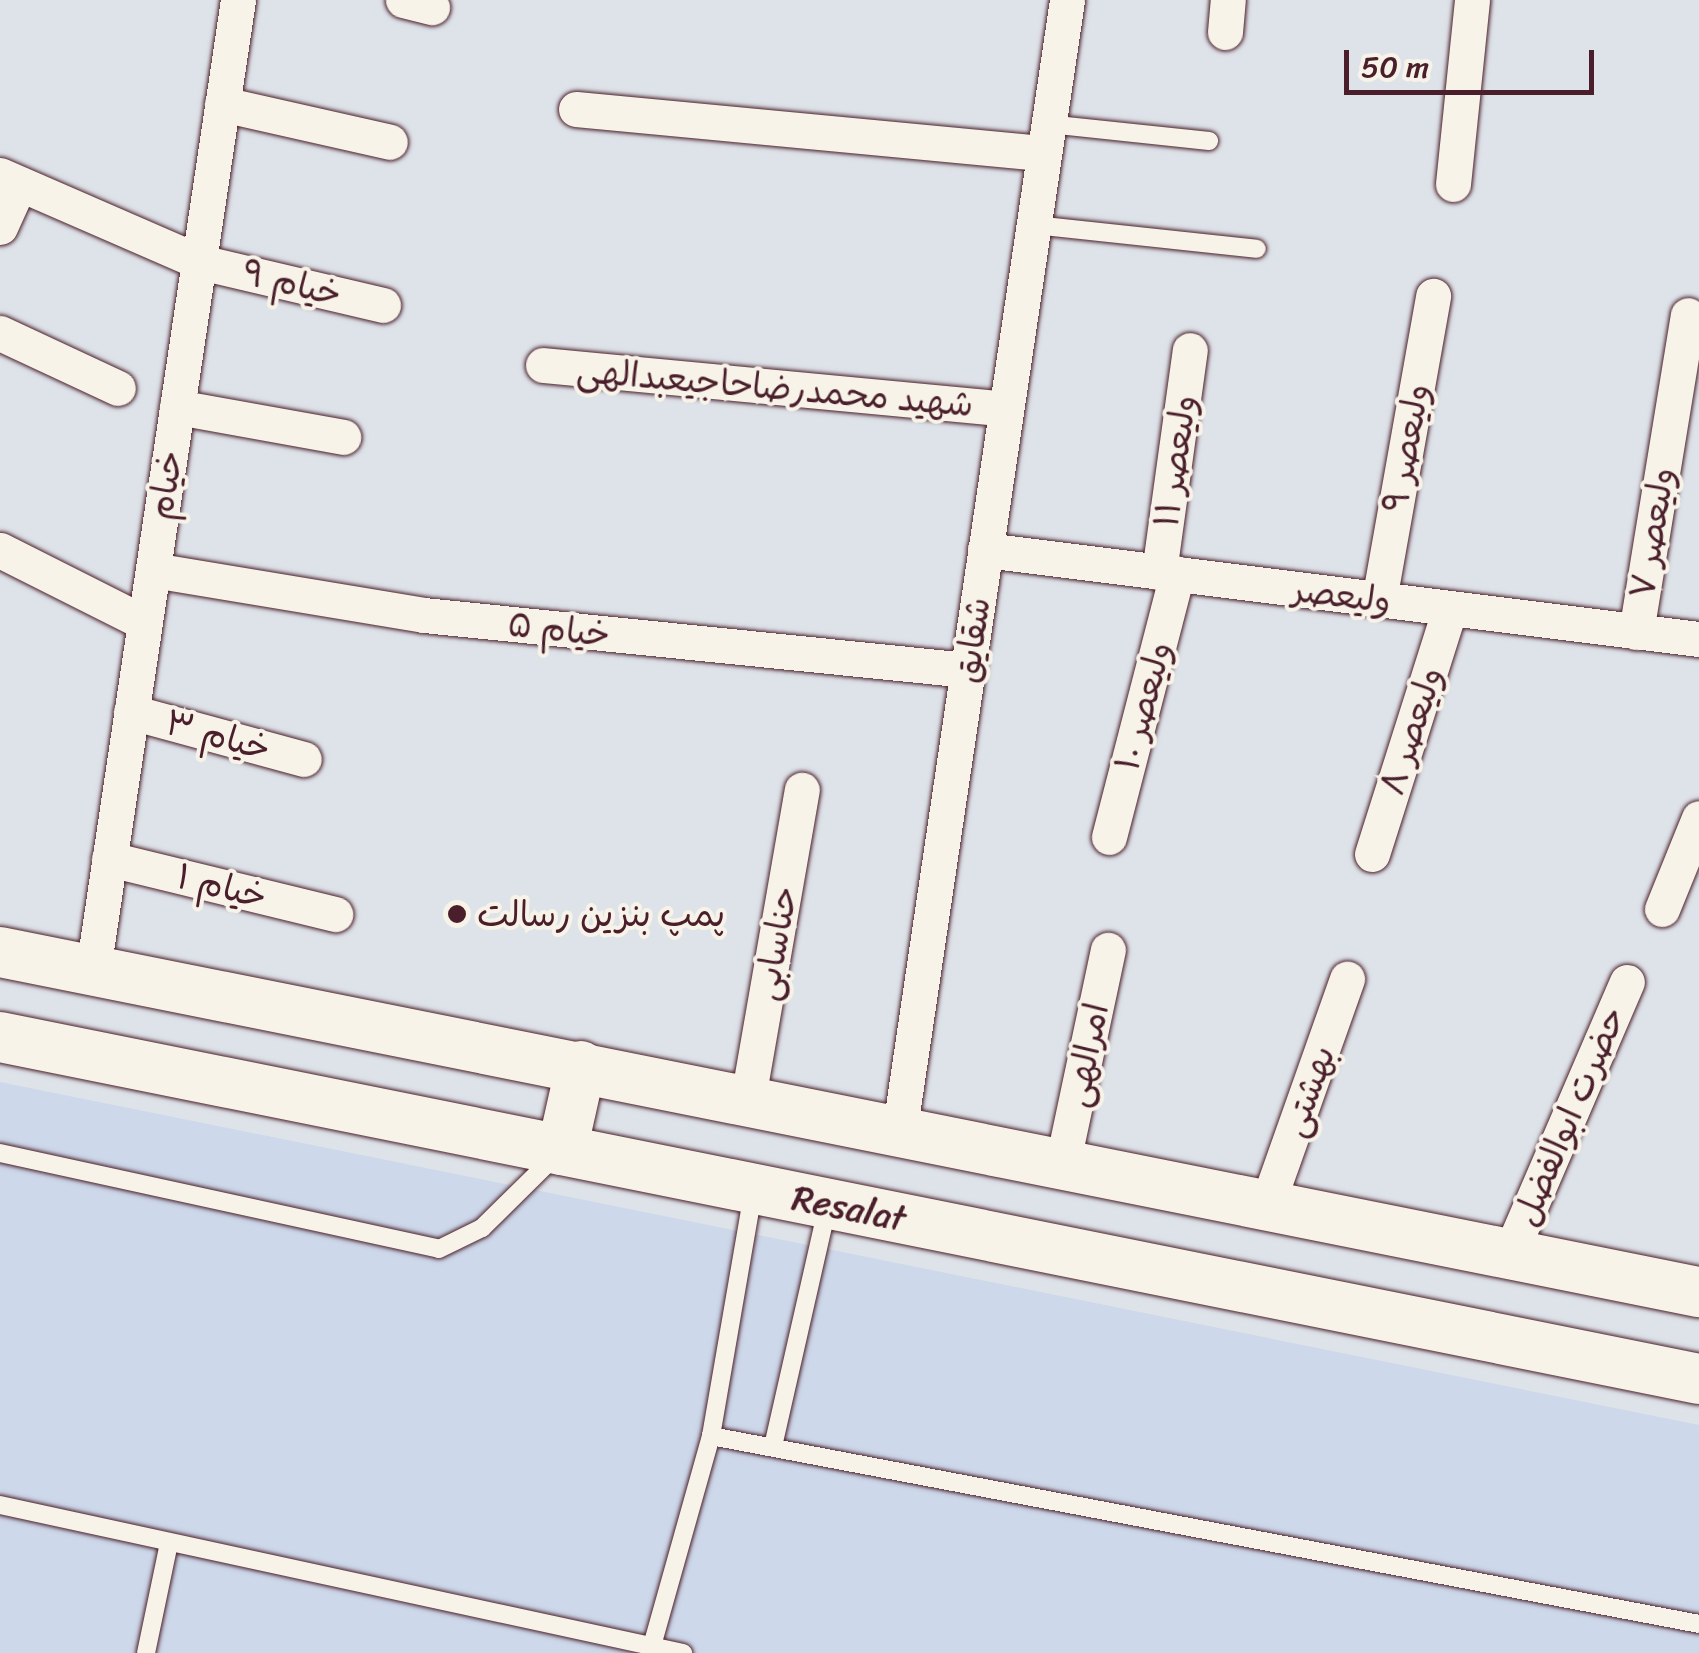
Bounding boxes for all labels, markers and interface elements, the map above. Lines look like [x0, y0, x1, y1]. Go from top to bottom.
scale bar [1349, 30, 1599, 92]
text: 50 m [1361, 40, 1429, 94]
street label: خیام ۹ [238, 251, 346, 315]
street label: شهید محمدرضاحاجیعبدالهی [575, 349, 975, 425]
street label: ولیعصر ۹ [1374, 380, 1438, 516]
street label: ولیعصر ۱۱ [1145, 392, 1205, 530]
street label: خیام [139, 447, 191, 523]
street label: ولیعصر ۷ [1621, 464, 1683, 602]
street label: ولیعصر [1290, 568, 1394, 622]
street label: شقایق [945, 594, 999, 686]
street label: خیام ۵ [506, 603, 612, 655]
street label: ولیعصر ۱۰ [1106, 637, 1180, 775]
street label: ولیعصر ۸ [1371, 662, 1451, 800]
street label: خیام ۳ [161, 701, 275, 769]
street label: خیام ۱ [173, 855, 271, 917]
street label: حناسابی [744, 884, 806, 1004]
place label: پمپ بنزین رسالت [477, 893, 725, 935]
marker: پمپ بنزین رسالت [446, 903, 468, 925]
street label: امرالهی [1055, 999, 1117, 1111]
street label: حضرت ابوالفضل [1504, 1000, 1634, 1232]
street label: بهشتی [1272, 1040, 1344, 1142]
street label: Resalat [789, 1176, 909, 1240]

